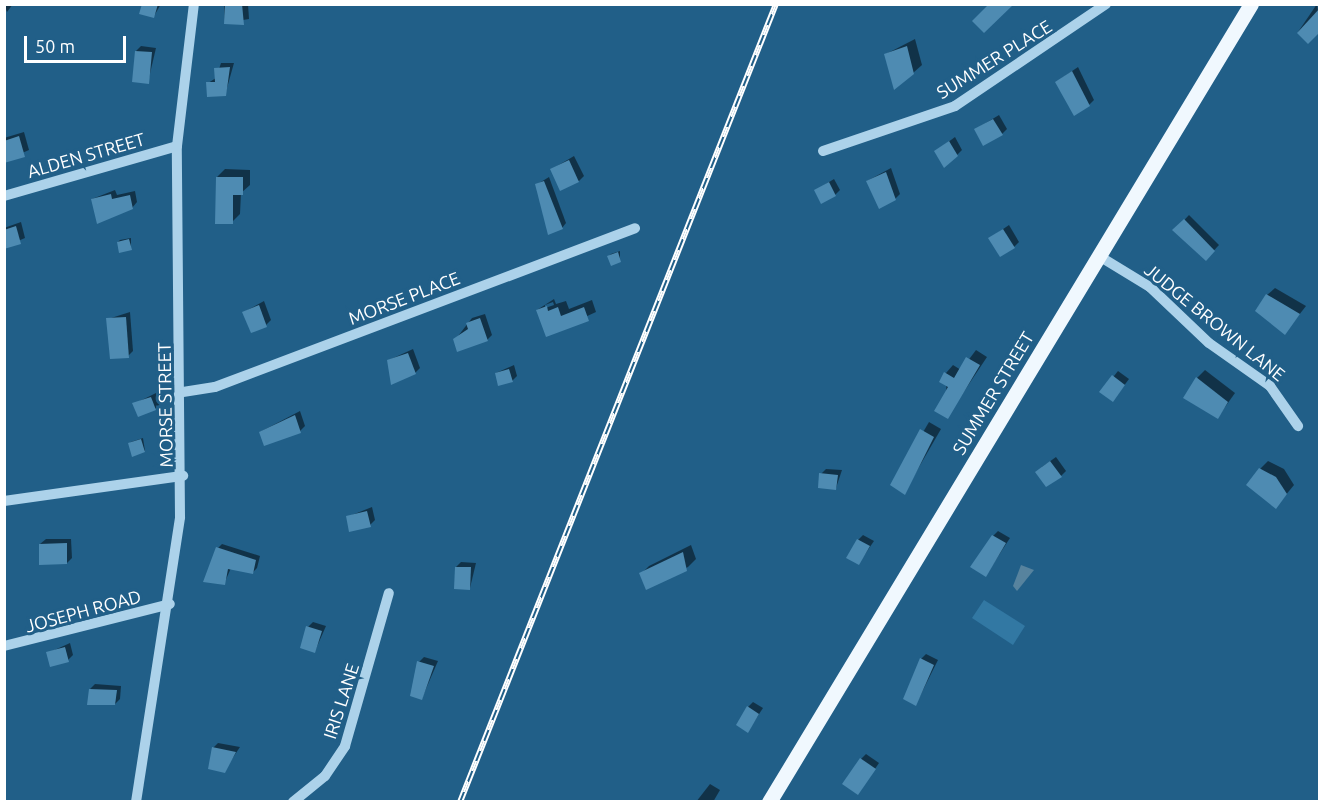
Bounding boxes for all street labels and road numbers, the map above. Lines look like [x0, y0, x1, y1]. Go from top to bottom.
street label: SUMMER PLACE [932, 15, 1056, 103]
street label: ALDEN STREET [25, 128, 147, 182]
street label: JUDGE BROWN LANE [1140, 259, 1290, 385]
street label: MORSE PLACE [345, 267, 463, 329]
street label: SUMMER STREET [948, 328, 1038, 458]
street label: MORSE STREET [153, 342, 177, 468]
street label: JOSEPH ROAD [23, 585, 143, 637]
street label: IRIS LANE [319, 660, 363, 742]

